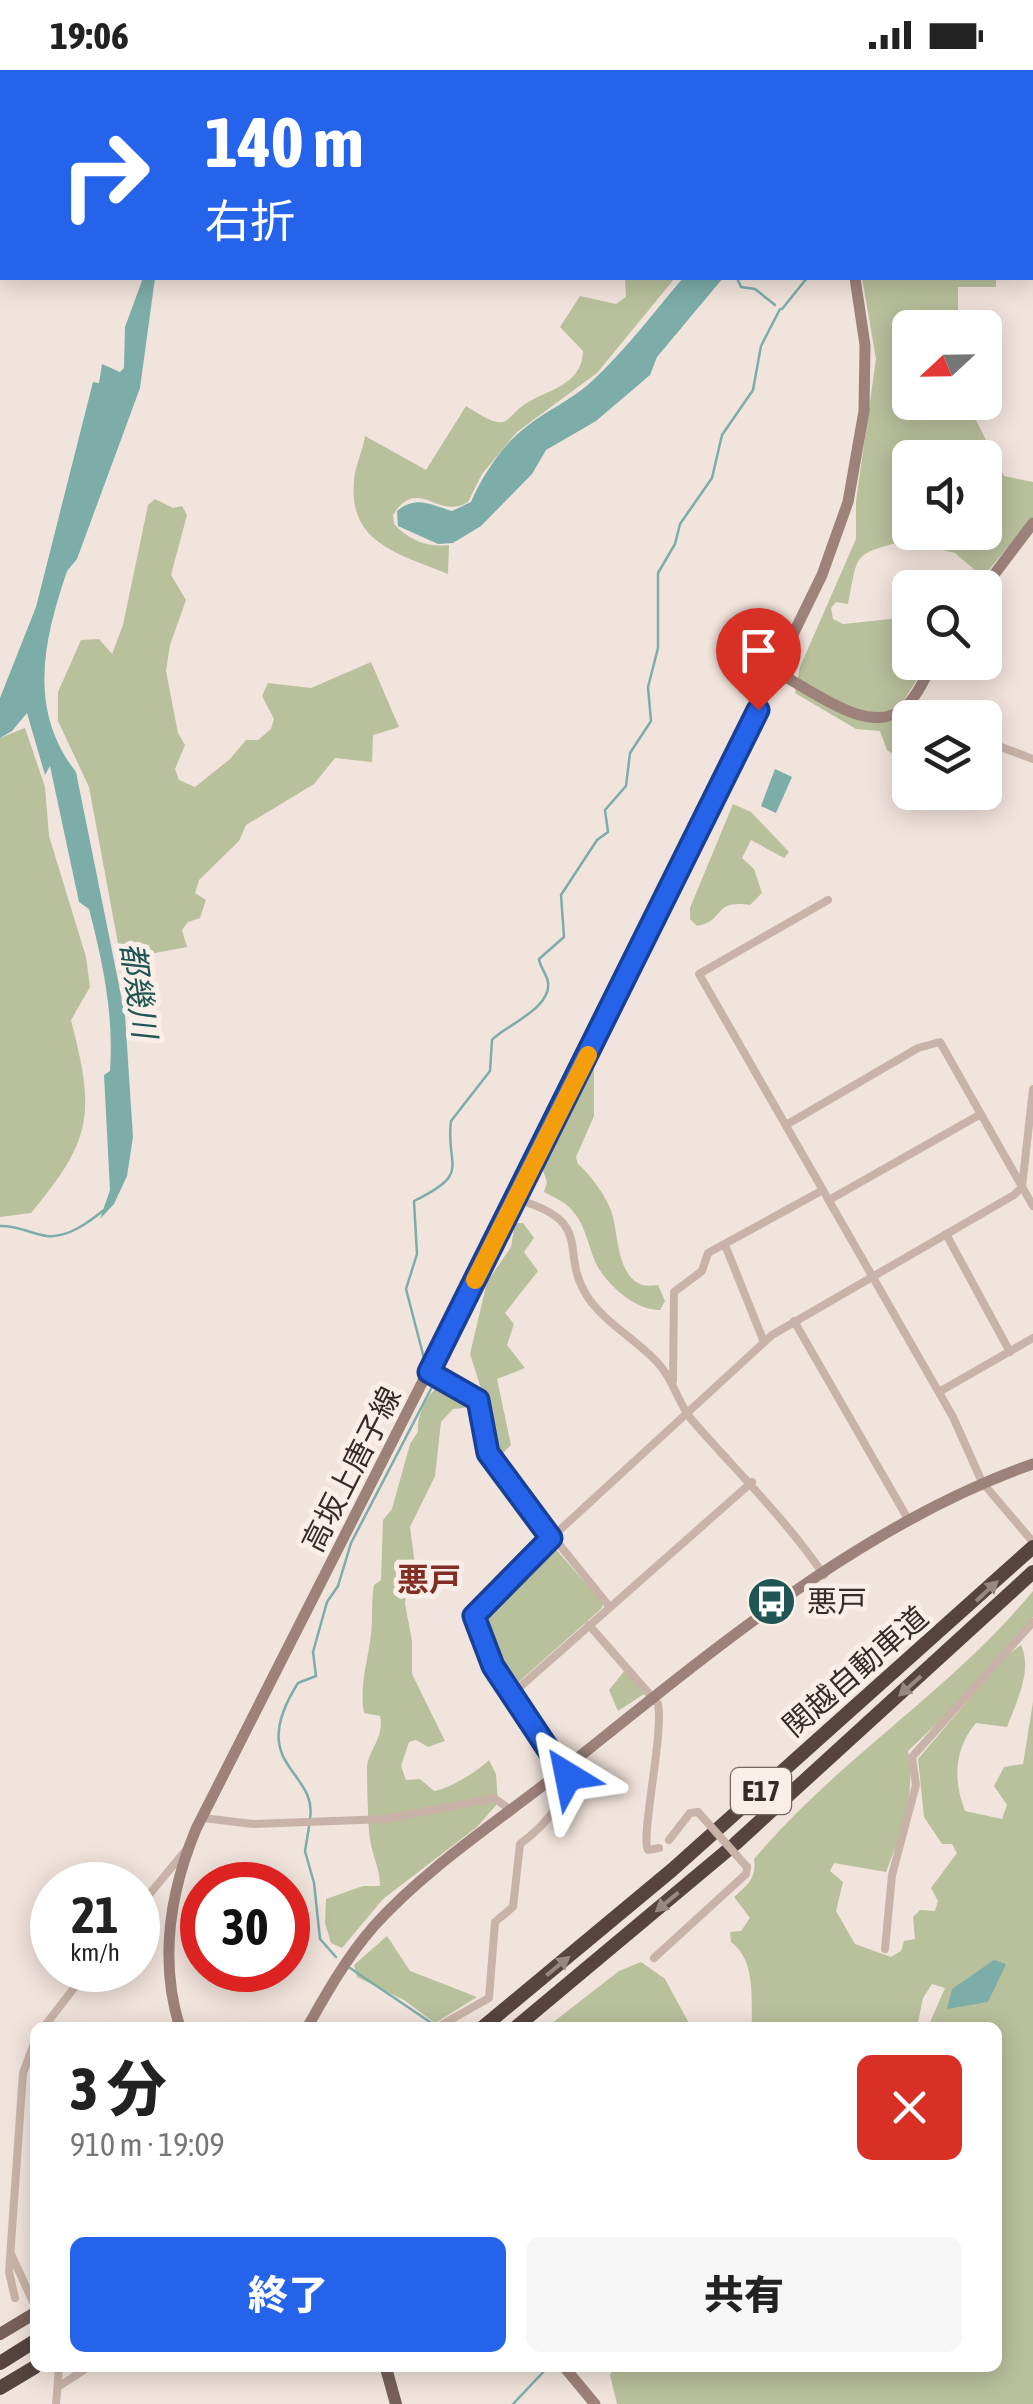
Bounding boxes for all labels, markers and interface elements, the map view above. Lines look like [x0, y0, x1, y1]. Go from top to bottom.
text: 19:06 [50, 14, 129, 57]
text: 140 m [205, 102, 364, 182]
icon: right [40, 110, 170, 240]
text: 右折 [205, 195, 295, 247]
north arrow [892, 310, 1002, 420]
map controls [892, 310, 1002, 810]
button: sound [892, 440, 1002, 550]
button: search [892, 570, 1002, 680]
pin [716, 608, 801, 711]
icon: arrive [731, 623, 786, 678]
button: layers [892, 700, 1002, 810]
water label: 都幾川 [114, 940, 164, 1043]
street label: 高坂上唐子線 [295, 1381, 407, 1557]
district label: 悪戸 [397, 1561, 461, 1598]
bus stop icon: 悪戸 [746, 1575, 798, 1627]
one-way arrow [974, 1580, 998, 1603]
place label: 悪戸 [807, 1584, 867, 1618]
street label: 関越自動車道 [776, 1599, 934, 1743]
one-way arrow [898, 1674, 923, 1696]
position arrow [516, 1724, 620, 1828]
road number: E17 [731, 1768, 791, 1814]
speed limit sign: 30 [180, 1862, 310, 1992]
text: 21 [71, 1886, 118, 1944]
one-way arrow [655, 1890, 680, 1912]
text: km/h [70, 1938, 120, 1966]
one-way arrow [545, 1956, 570, 1977]
text: 3 分 [70, 2054, 166, 2123]
button: close [857, 2055, 962, 2160]
text: 910 m · 19:09 [70, 2126, 225, 2163]
button: 終了 [70, 2237, 506, 2352]
button: 共有 [526, 2237, 962, 2352]

